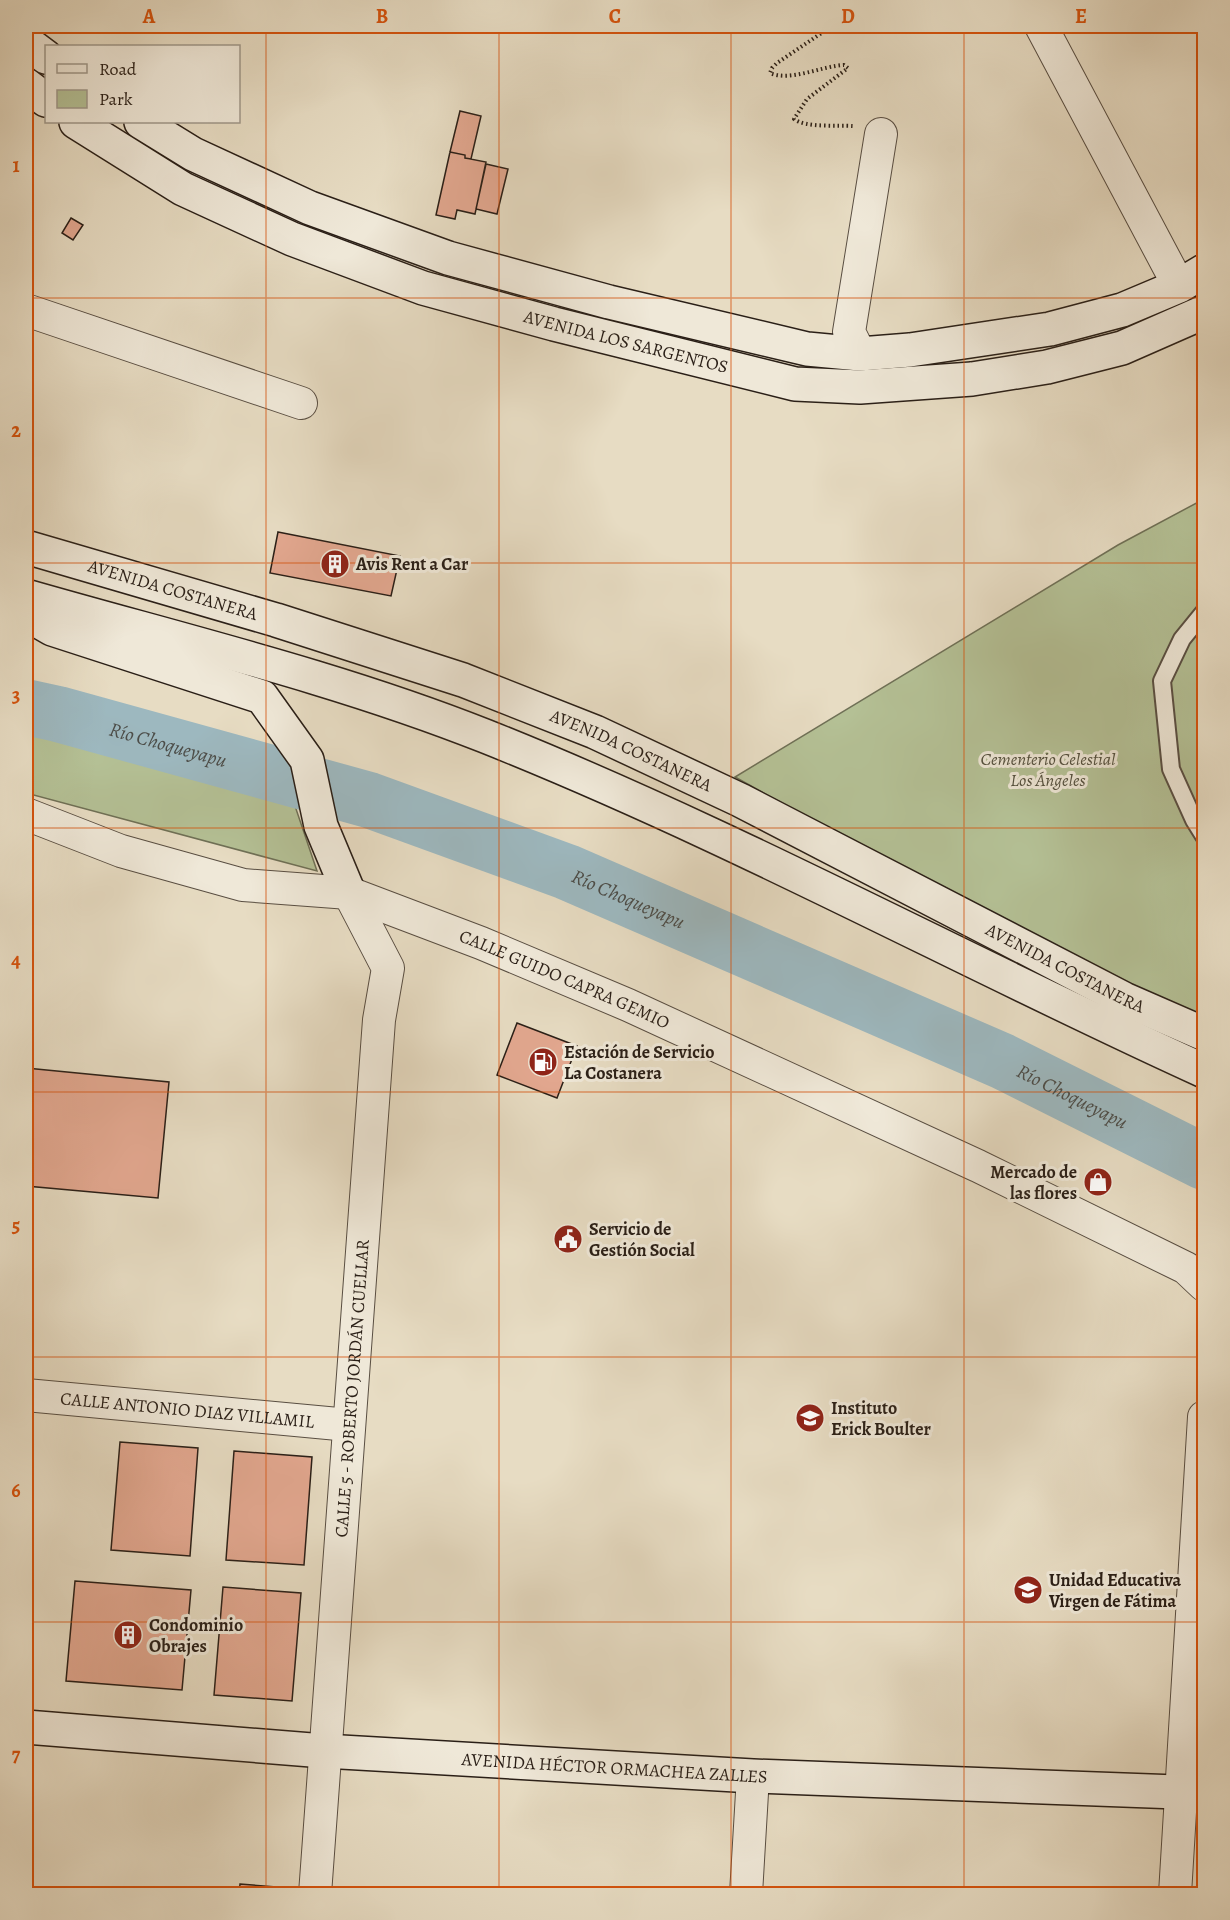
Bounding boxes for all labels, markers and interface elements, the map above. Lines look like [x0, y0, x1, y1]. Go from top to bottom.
text: A [142, 3, 156, 30]
text: B [376, 3, 388, 30]
text: C [609, 3, 621, 30]
text: D [841, 3, 855, 30]
text: E [1075, 3, 1087, 30]
legend [45, 45, 240, 123]
text: Road [99, 57, 137, 81]
text: Park [99, 87, 133, 111]
text: 1 [12, 152, 20, 179]
street label: AVENIDA LOS SARGENTOS [520, 304, 731, 379]
text: 2 [11, 417, 21, 444]
building icon: Avis Rent a Car [319, 548, 351, 580]
place label: Avis Rent a Car [355, 552, 469, 576]
street label: AVENIDA COSTANERA [84, 553, 261, 626]
text: 3 [12, 682, 20, 709]
street label: AVENIDA COSTANERA [546, 703, 716, 797]
water label: Río Choqueyapu [106, 716, 230, 774]
park label: Cementerio Celestial Los Ángeles [981, 747, 1116, 792]
water label: Río Choqueyapu [567, 863, 689, 936]
street label: AVENIDA COSTANERA [981, 917, 1149, 1019]
street label: CALLE GUIDO CAPRA GEMIO [456, 924, 674, 1035]
text: 4 [11, 947, 21, 974]
place label: Estación de Servicio La Costanera [564, 1040, 714, 1085]
fuel station icon: Estación de Servicio La Costanera [527, 1046, 559, 1078]
water label: Río Choqueyapu [1012, 1058, 1132, 1136]
place label: Mercado de las flores [990, 1160, 1077, 1205]
shop icon: Mercado de las flores [1082, 1166, 1114, 1198]
text: 5 [12, 1212, 20, 1239]
place label: Servicio de Gestión Social [589, 1217, 695, 1262]
public building icon: Servicio de Gestión Social [552, 1223, 584, 1255]
street label: CALLE 5 - ROBERTO JORDÁN CUELLAR [329, 1238, 375, 1538]
street label: CALLE ANTONIO DIAZ VILLAMIL [59, 1386, 316, 1434]
place label: Instituto Erick Boulter [831, 1396, 931, 1441]
school or university icon: Instituto Erick Boulter [794, 1402, 826, 1434]
text: 6 [11, 1477, 21, 1504]
place label: Unidad Educativa Virgen de Fátima [1048, 1568, 1182, 1613]
school or university icon: Unidad Educativa Virgen de Fátima [1012, 1574, 1044, 1606]
place label: Condominio Obrajes [149, 1613, 243, 1658]
building icon: Condominio Obrajes [112, 1619, 144, 1651]
text: 7 [12, 1741, 21, 1768]
street label: AVENIDA HÉCTOR ORMACHEA ZALLES [460, 1747, 768, 1789]

